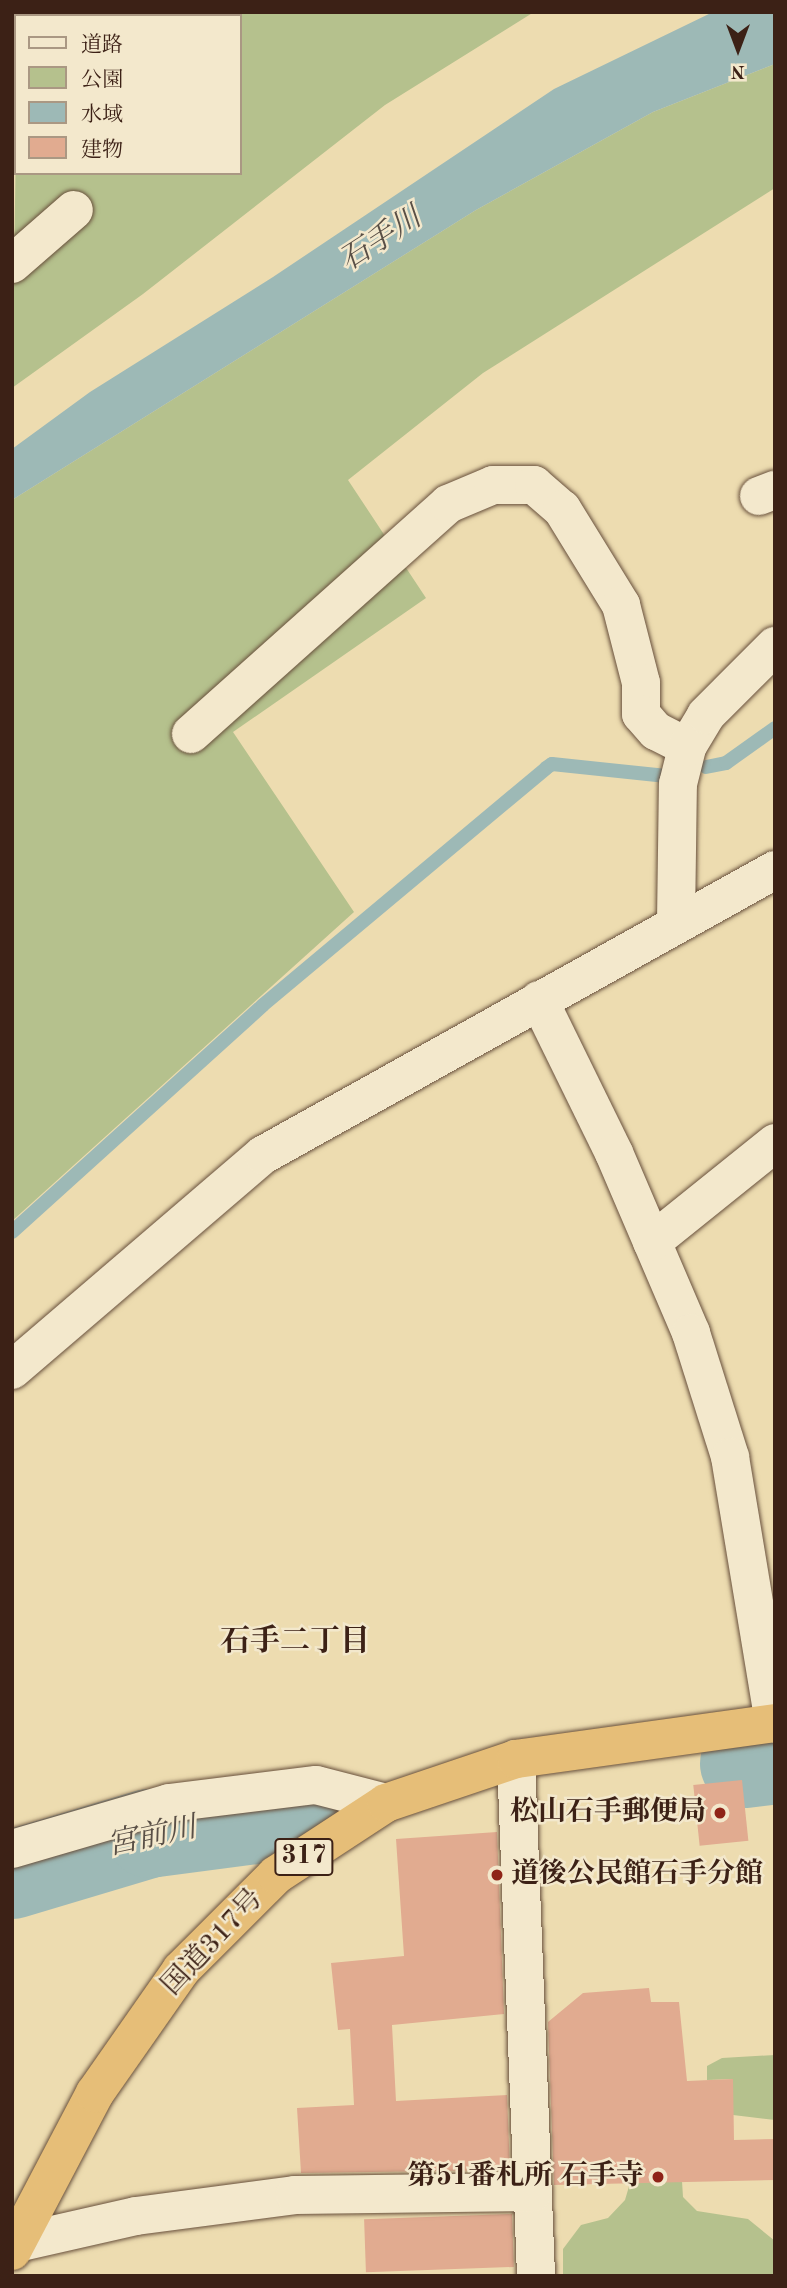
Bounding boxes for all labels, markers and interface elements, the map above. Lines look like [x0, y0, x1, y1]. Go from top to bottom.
legend [14, 14, 242, 175]
north arrow [703, 14, 773, 84]
text: 道路 [81, 35, 123, 56]
text: N [731, 61, 745, 80]
text: 公園 [81, 70, 123, 91]
text: 水域 [81, 105, 123, 126]
text: 建物 [81, 140, 123, 161]
water label: 石手川 [333, 200, 429, 280]
district label: 石手二丁目 [220, 1624, 370, 1660]
place label: 松山石手郵便局 [510, 1796, 706, 1830]
marker: 松山石手郵便局 [712, 1805, 728, 1821]
water label: 宮前川 [104, 1810, 200, 1864]
road number: 317 [274, 1834, 334, 1880]
place label: 道後公民館石手分館 [511, 1858, 763, 1892]
marker: 道後公民館石手分館 [489, 1867, 505, 1883]
street label: 国道317号 [155, 1883, 271, 2003]
place label: 第51番札所 石手寺 [408, 2160, 644, 2194]
marker: 第51番札所 石手寺 [650, 2169, 666, 2185]

